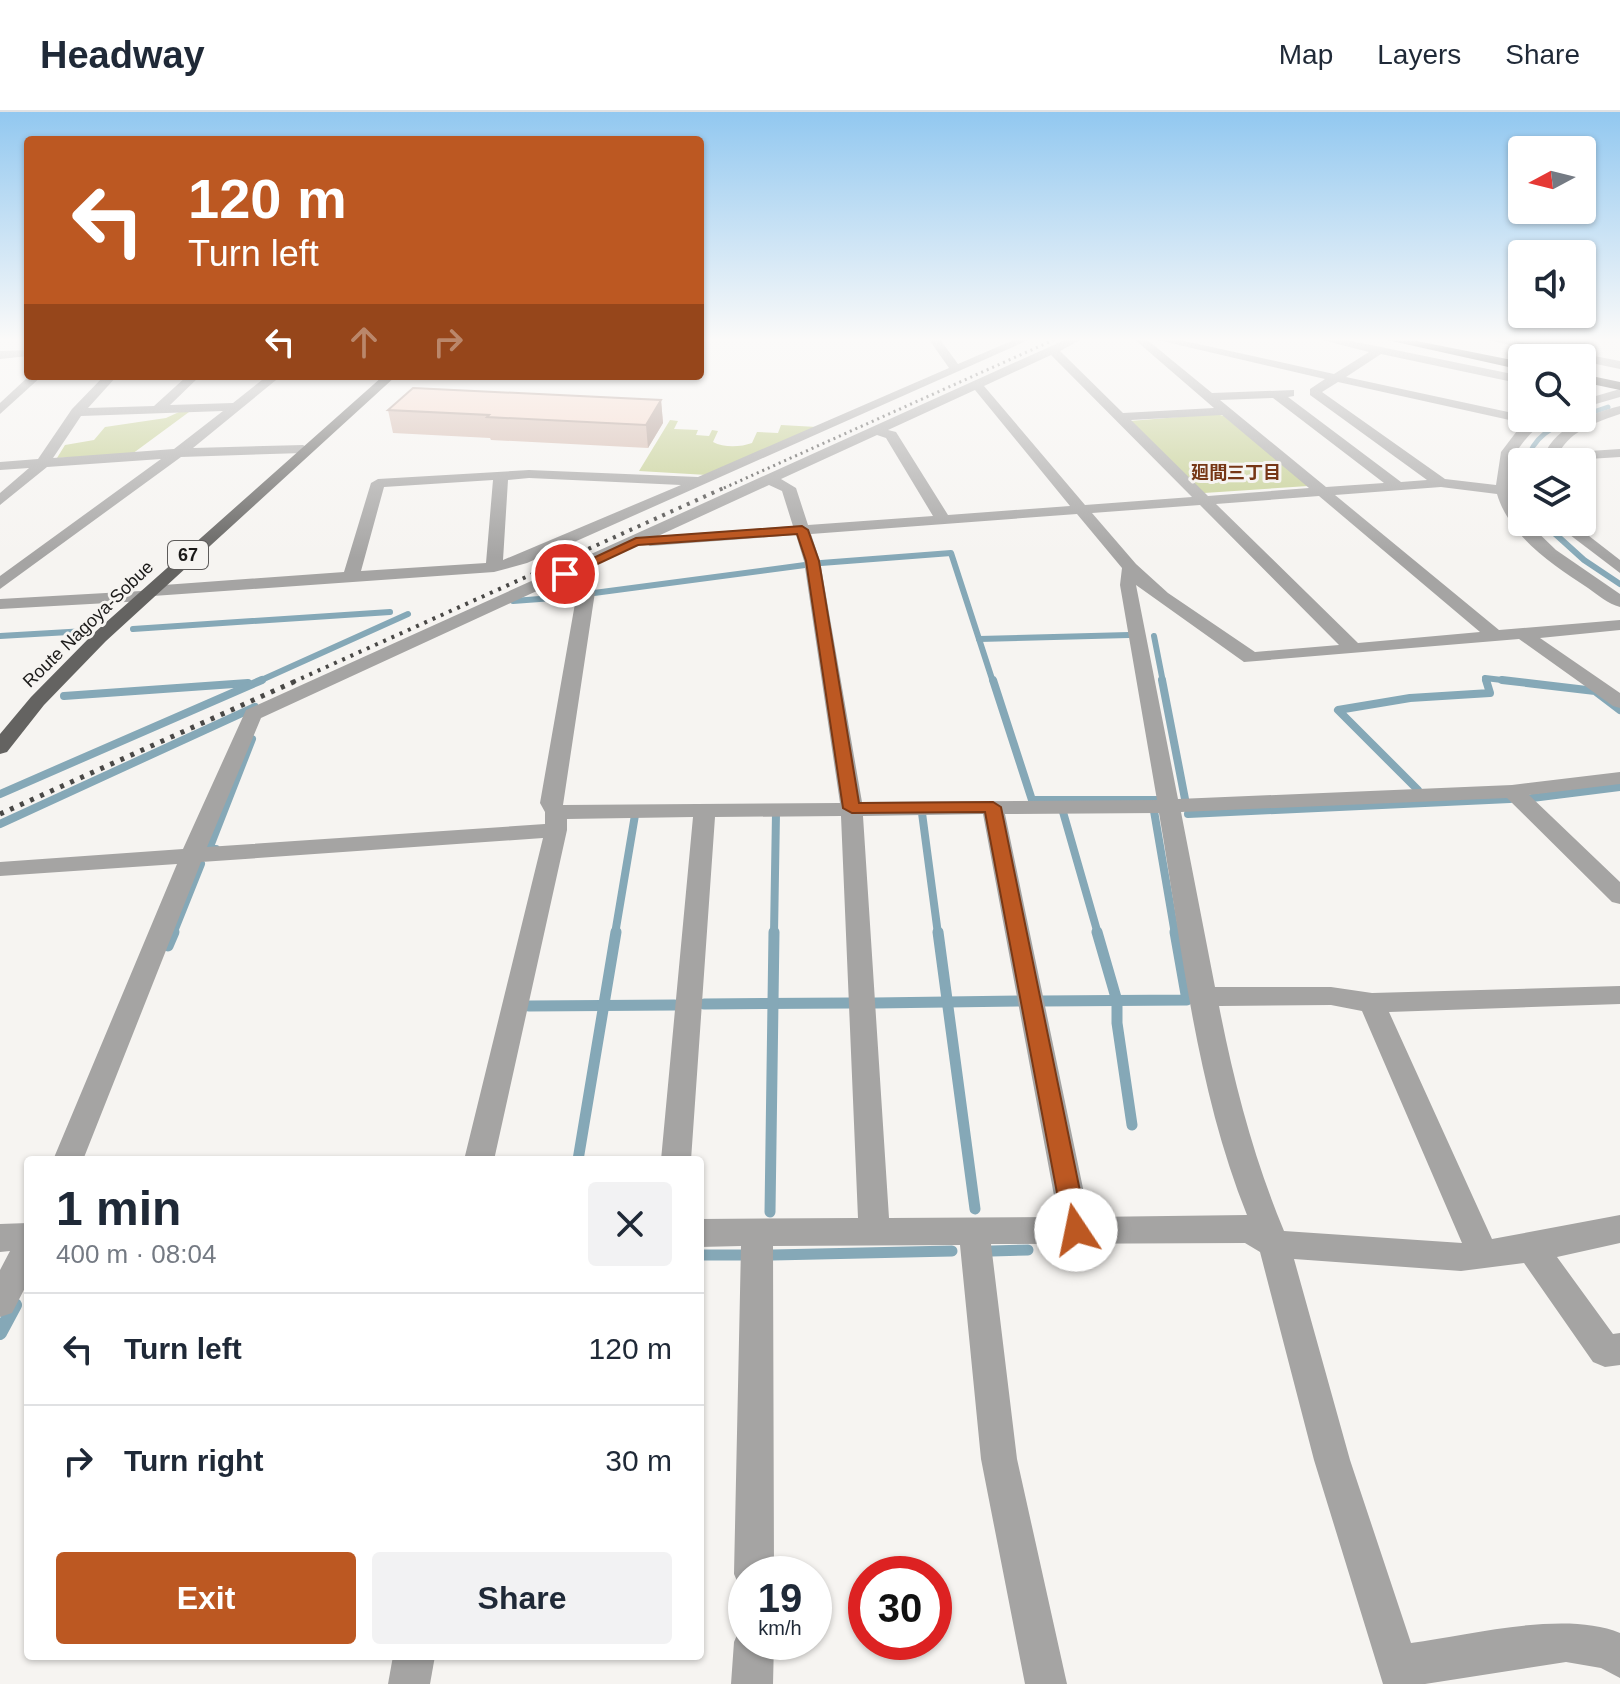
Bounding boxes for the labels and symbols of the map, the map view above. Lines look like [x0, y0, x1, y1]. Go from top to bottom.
north arrow [1508, 136, 1596, 224]
district label: 廻間三丁目 [1191, 463, 1281, 483]
pin [531, 540, 599, 608]
road number: 67 [168, 541, 208, 569]
street label: Route Nagoya-Sobue [19, 557, 157, 691]
position arrow [1034, 1188, 1118, 1272]
speed limit sign: 30 [848, 1556, 952, 1660]

